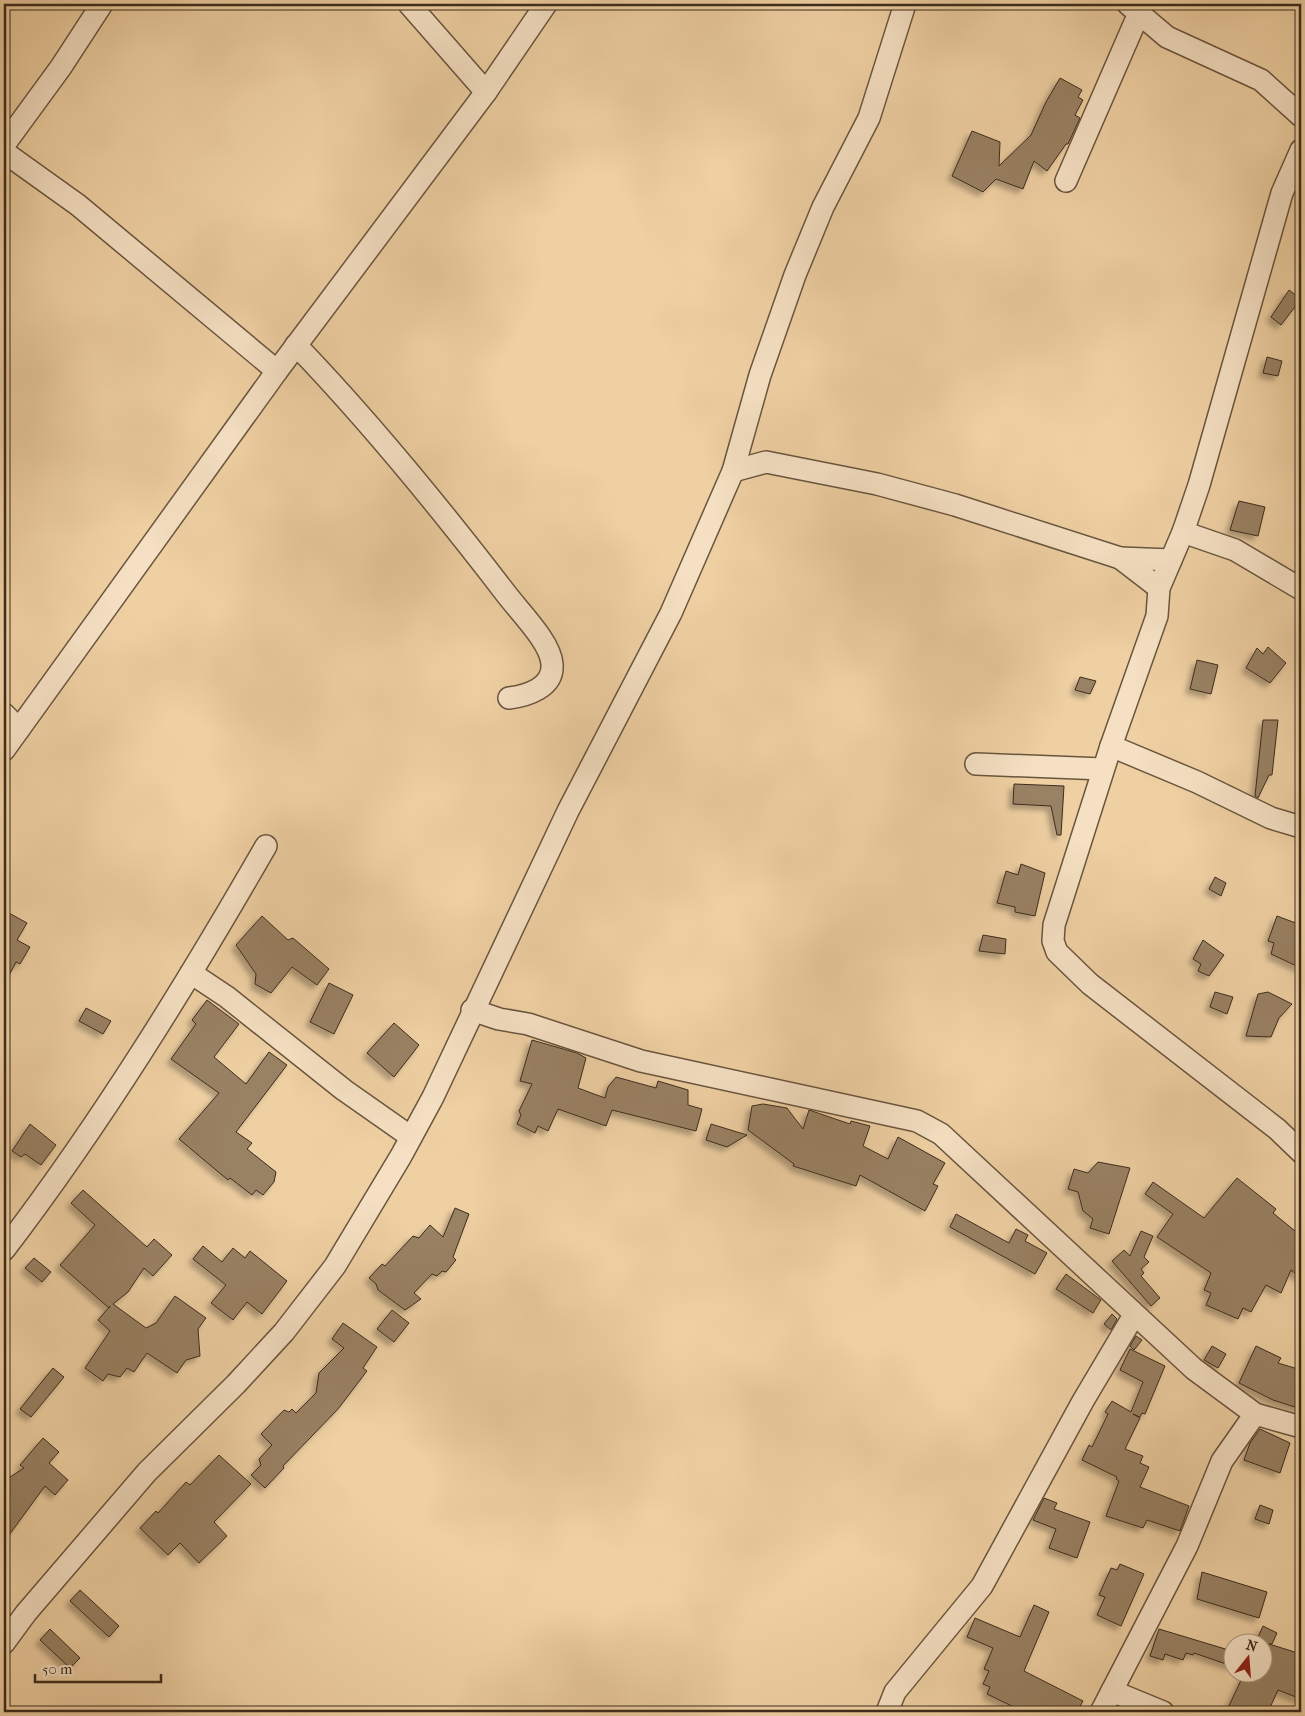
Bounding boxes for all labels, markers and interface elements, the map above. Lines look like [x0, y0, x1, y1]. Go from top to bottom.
north arrow [1222, 1634, 1272, 1684]
text: N [1244, 1636, 1260, 1656]
scale bar [35, 1651, 161, 1683]
text: 50 m [42, 1660, 73, 1678]

